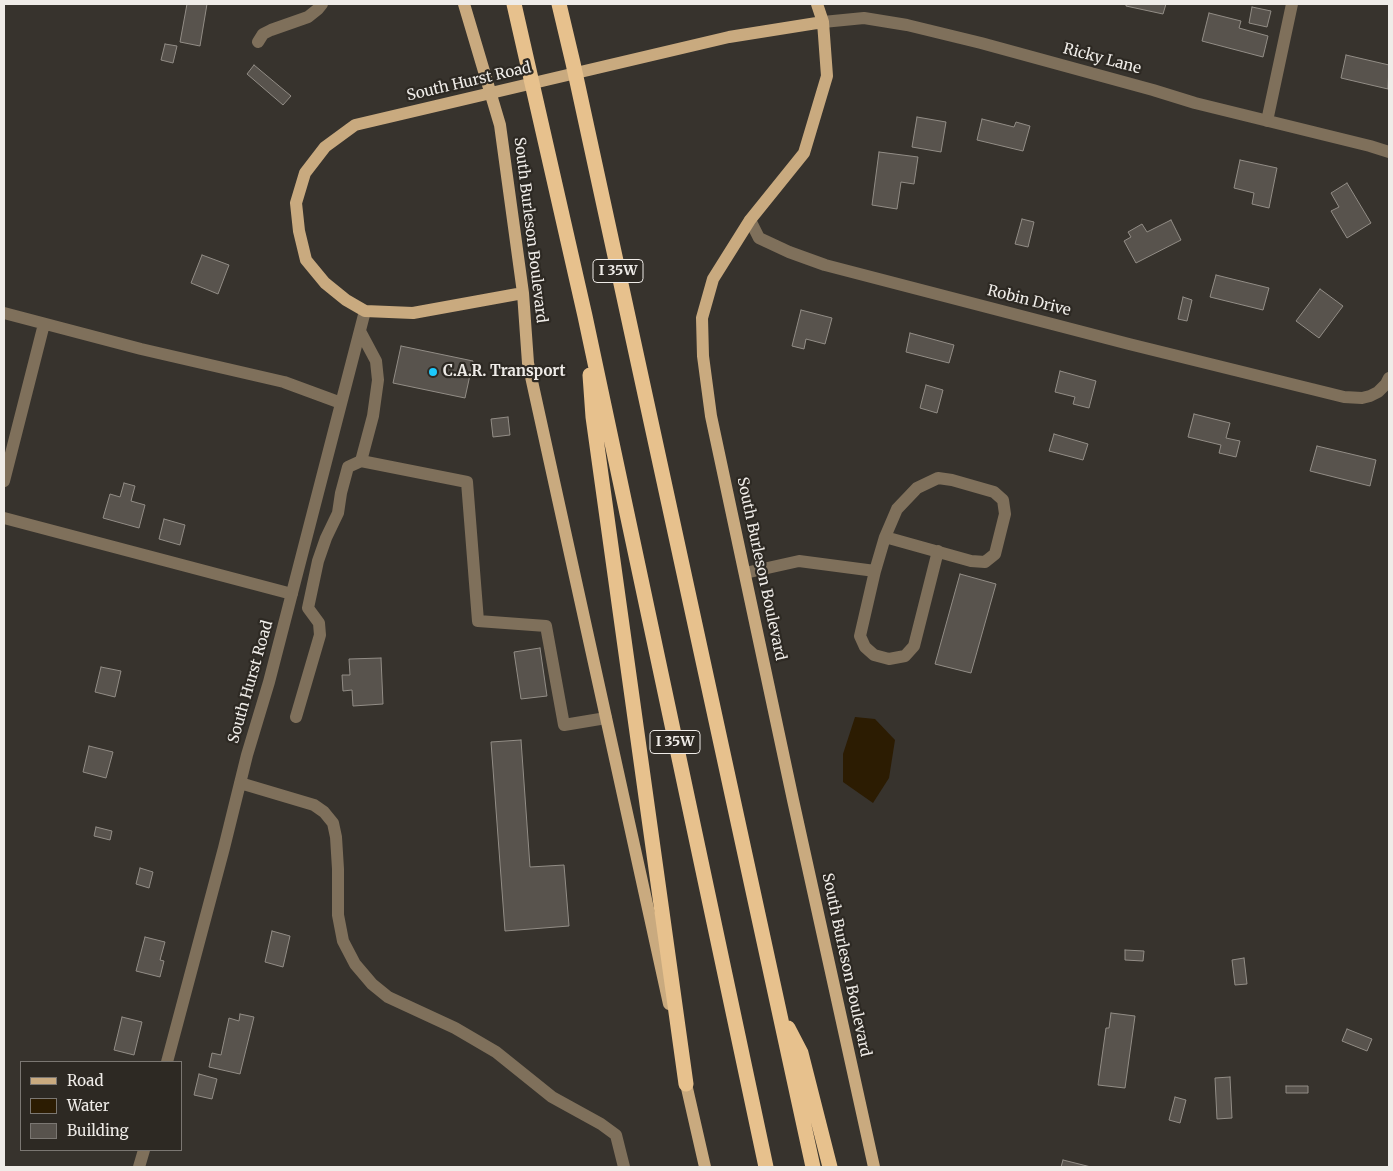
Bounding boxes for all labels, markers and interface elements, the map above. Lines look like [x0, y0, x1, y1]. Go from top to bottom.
street label: Ricky Lane [1061, 40, 1143, 78]
street label: South Hurst Road [405, 59, 533, 105]
street label: South Burleson Boulevard [510, 136, 550, 324]
road number: I 35W [593, 260, 643, 282]
street label: Robin Drive [985, 282, 1073, 320]
place label: C.A.R. Transport [443, 363, 565, 381]
marker: C.A.R. Transport [427, 366, 439, 378]
street label: South Burleson Boulevard [733, 476, 789, 662]
street label: South Hurst Road [225, 618, 277, 746]
road number: I 35W [650, 730, 700, 754]
street label: South Burleson Boulevard [818, 872, 874, 1058]
legend [20, 1061, 182, 1151]
text: Road [67, 1071, 103, 1090]
text: Water [67, 1096, 109, 1115]
text: Building [67, 1121, 129, 1140]

